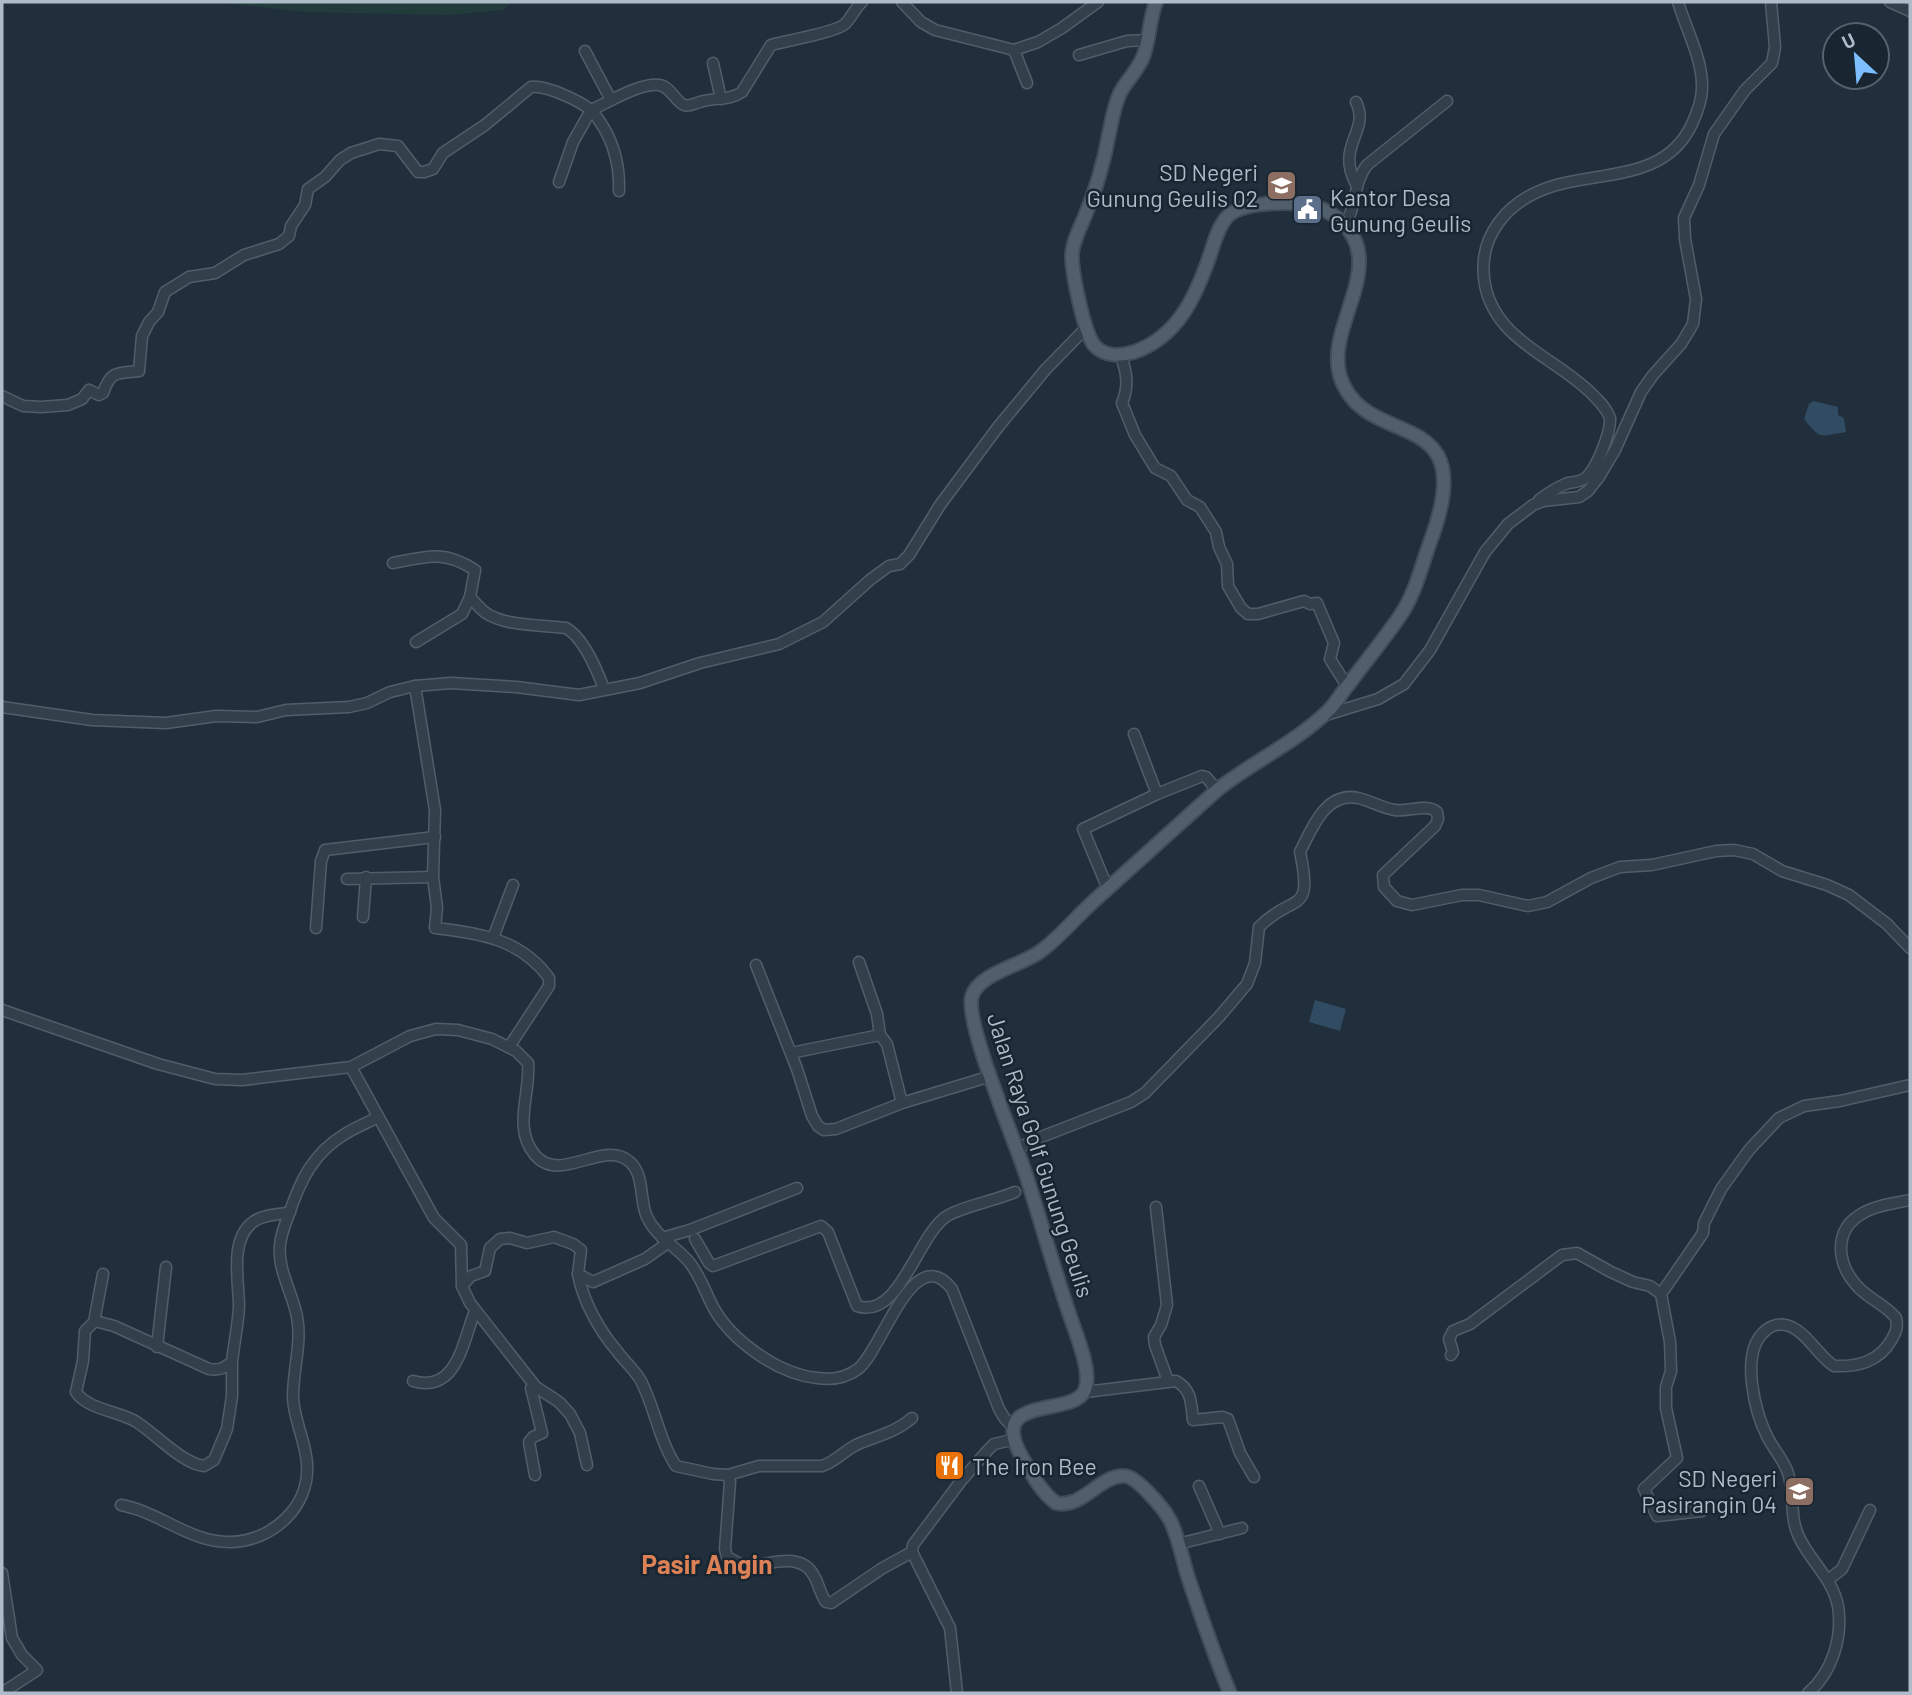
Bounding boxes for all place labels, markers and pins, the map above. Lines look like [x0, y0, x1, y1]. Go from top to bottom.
place label: SD Negeri Gunung Geulis 02 [1087, 158, 1258, 212]
school or university icon: SD Negeri Gunung Geulis 02 [1264, 168, 1298, 202]
place label: Kantor Desa Gunung Geulis [1330, 183, 1471, 237]
public building icon: Kantor Desa Gunung Geulis [1290, 193, 1324, 227]
restaurant icon: The Iron Bee [932, 1449, 966, 1483]
place label: The Iron Bee [972, 1452, 1097, 1480]
place label: SD Negeri Pasirangin 04 [1641, 1464, 1777, 1518]
school or university icon: SD Negeri Pasirangin 04 [1783, 1474, 1817, 1508]

